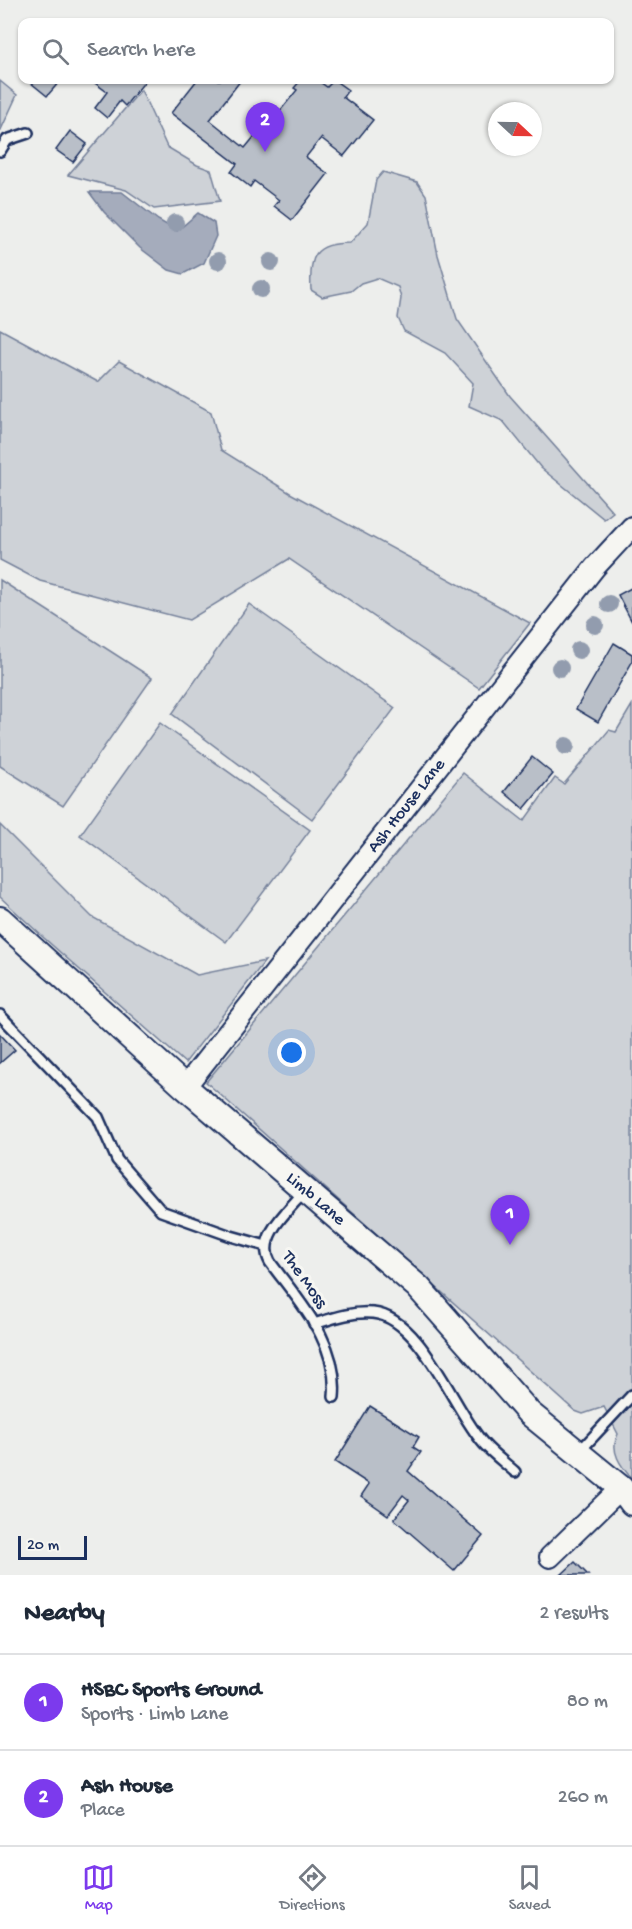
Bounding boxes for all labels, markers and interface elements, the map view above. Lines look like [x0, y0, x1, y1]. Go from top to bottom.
search box [18, 18, 614, 84]
icon: search [39, 35, 72, 68]
text: Search here [87, 38, 195, 64]
pin: 2 [246, 102, 284, 152]
north arrow [488, 102, 542, 156]
street label: Ash House Lane [363, 754, 451, 857]
your location [277, 1038, 306, 1067]
street label: Limb Lane [282, 1168, 350, 1231]
pin: 1 [490, 1196, 530, 1245]
street label: The Moss [276, 1246, 332, 1314]
scale bar [18, 1533, 87, 1560]
text: 20 m [27, 1537, 59, 1556]
text: Nearby [24, 1599, 105, 1630]
text: 2 results [539, 1603, 608, 1626]
text: HSBC Sports Ground [81, 1678, 261, 1704]
text: 1 [39, 1691, 48, 1714]
text: 80 m [567, 1691, 608, 1714]
text: Sports · Limb Lane [81, 1704, 228, 1727]
text: Ash House [81, 1774, 173, 1800]
text: 2 [39, 1787, 48, 1810]
text: 260 m [558, 1787, 608, 1810]
text: Place [81, 1800, 125, 1823]
tab: Map [82, 1861, 115, 1916]
tab: Directions [279, 1861, 345, 1916]
tab: Saved [509, 1861, 550, 1916]

